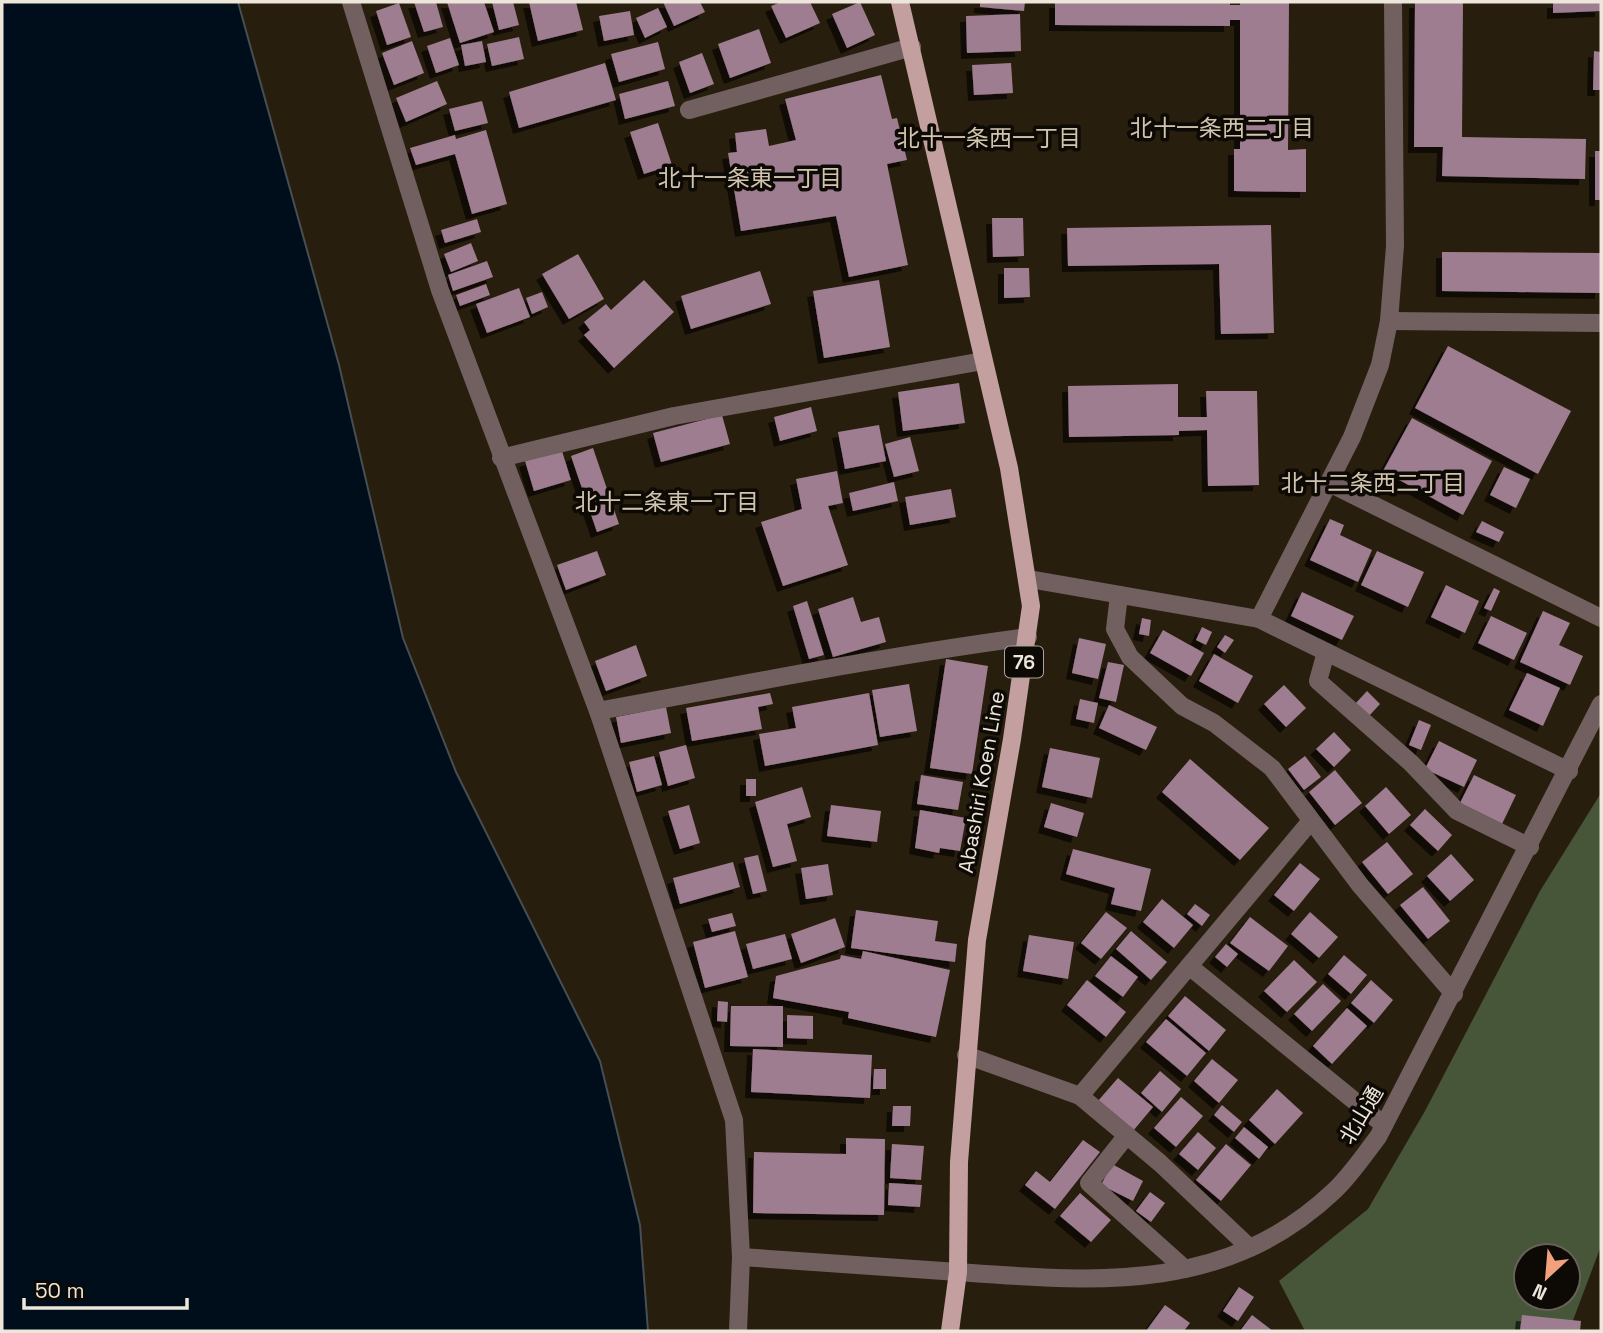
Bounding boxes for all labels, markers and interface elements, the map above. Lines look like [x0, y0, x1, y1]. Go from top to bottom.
district label: 北十一条西二丁目 [1130, 113, 1314, 143]
district label: 北十一条西一丁目 [897, 123, 1081, 153]
district label: 北十一条東一丁目 [658, 163, 842, 193]
district label: 北十二条西二丁目 [1281, 468, 1465, 498]
district label: 北十二条東一丁目 [575, 487, 759, 517]
road number: 76 [1005, 646, 1043, 678]
street label: Abashiri Koen Line [952, 689, 1010, 875]
street label: 北山通 [1333, 1081, 1389, 1149]
north arrow [1512, 1242, 1582, 1312]
scale bar [24, 1266, 187, 1310]
text: 50 m [35, 1277, 85, 1304]
text: N [1529, 1278, 1551, 1306]

